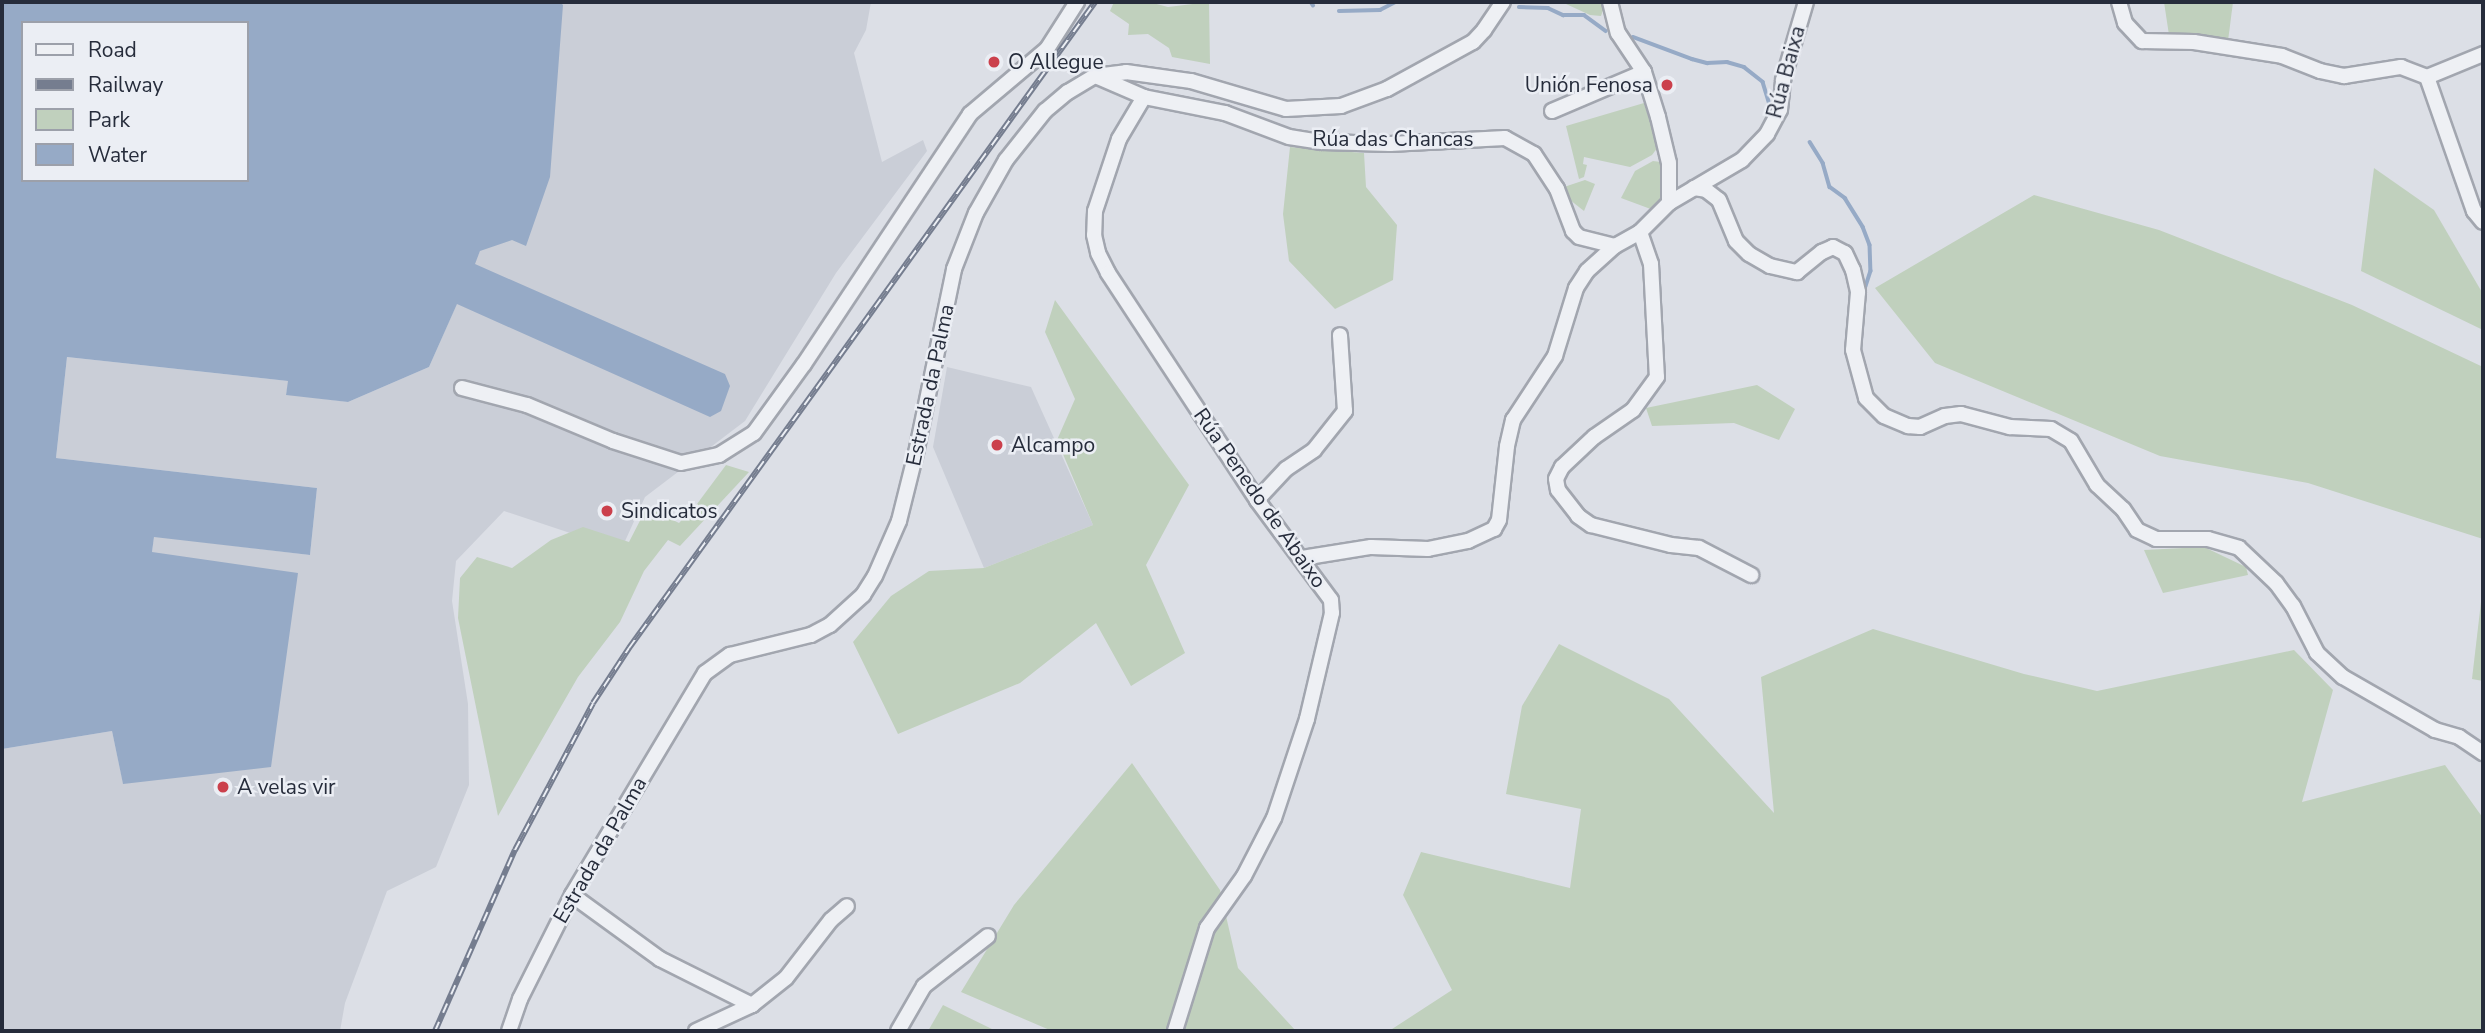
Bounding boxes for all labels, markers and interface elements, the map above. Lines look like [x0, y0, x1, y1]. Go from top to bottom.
legend [21, 21, 248, 182]
street label: Rúa Baixa [1762, 23, 1810, 121]
text: Road [88, 36, 137, 64]
place label: O Allegue [1008, 49, 1104, 75]
marker: O Allegue [986, 54, 1002, 70]
text: Railway [88, 71, 163, 99]
place label: Unión Fenosa [1525, 72, 1653, 98]
marker: Unión Fenosa [1659, 77, 1675, 93]
text: Park [88, 106, 130, 134]
street label: Rúa das Chancas [1312, 126, 1474, 152]
text: Water [88, 141, 147, 169]
street label: Estrada da Palma [901, 302, 959, 468]
street label: Rúa Penedo de Abaixo [1188, 403, 1332, 593]
place label: Alcampo [1011, 432, 1095, 458]
marker: Alcampo [989, 437, 1005, 453]
place label: Sindicatos [621, 498, 718, 524]
marker: Sindicatos [599, 503, 615, 519]
street label: Estrada da Palma [548, 772, 652, 928]
place label: A velas vir [237, 774, 336, 800]
marker: A velas vir [215, 779, 231, 795]

